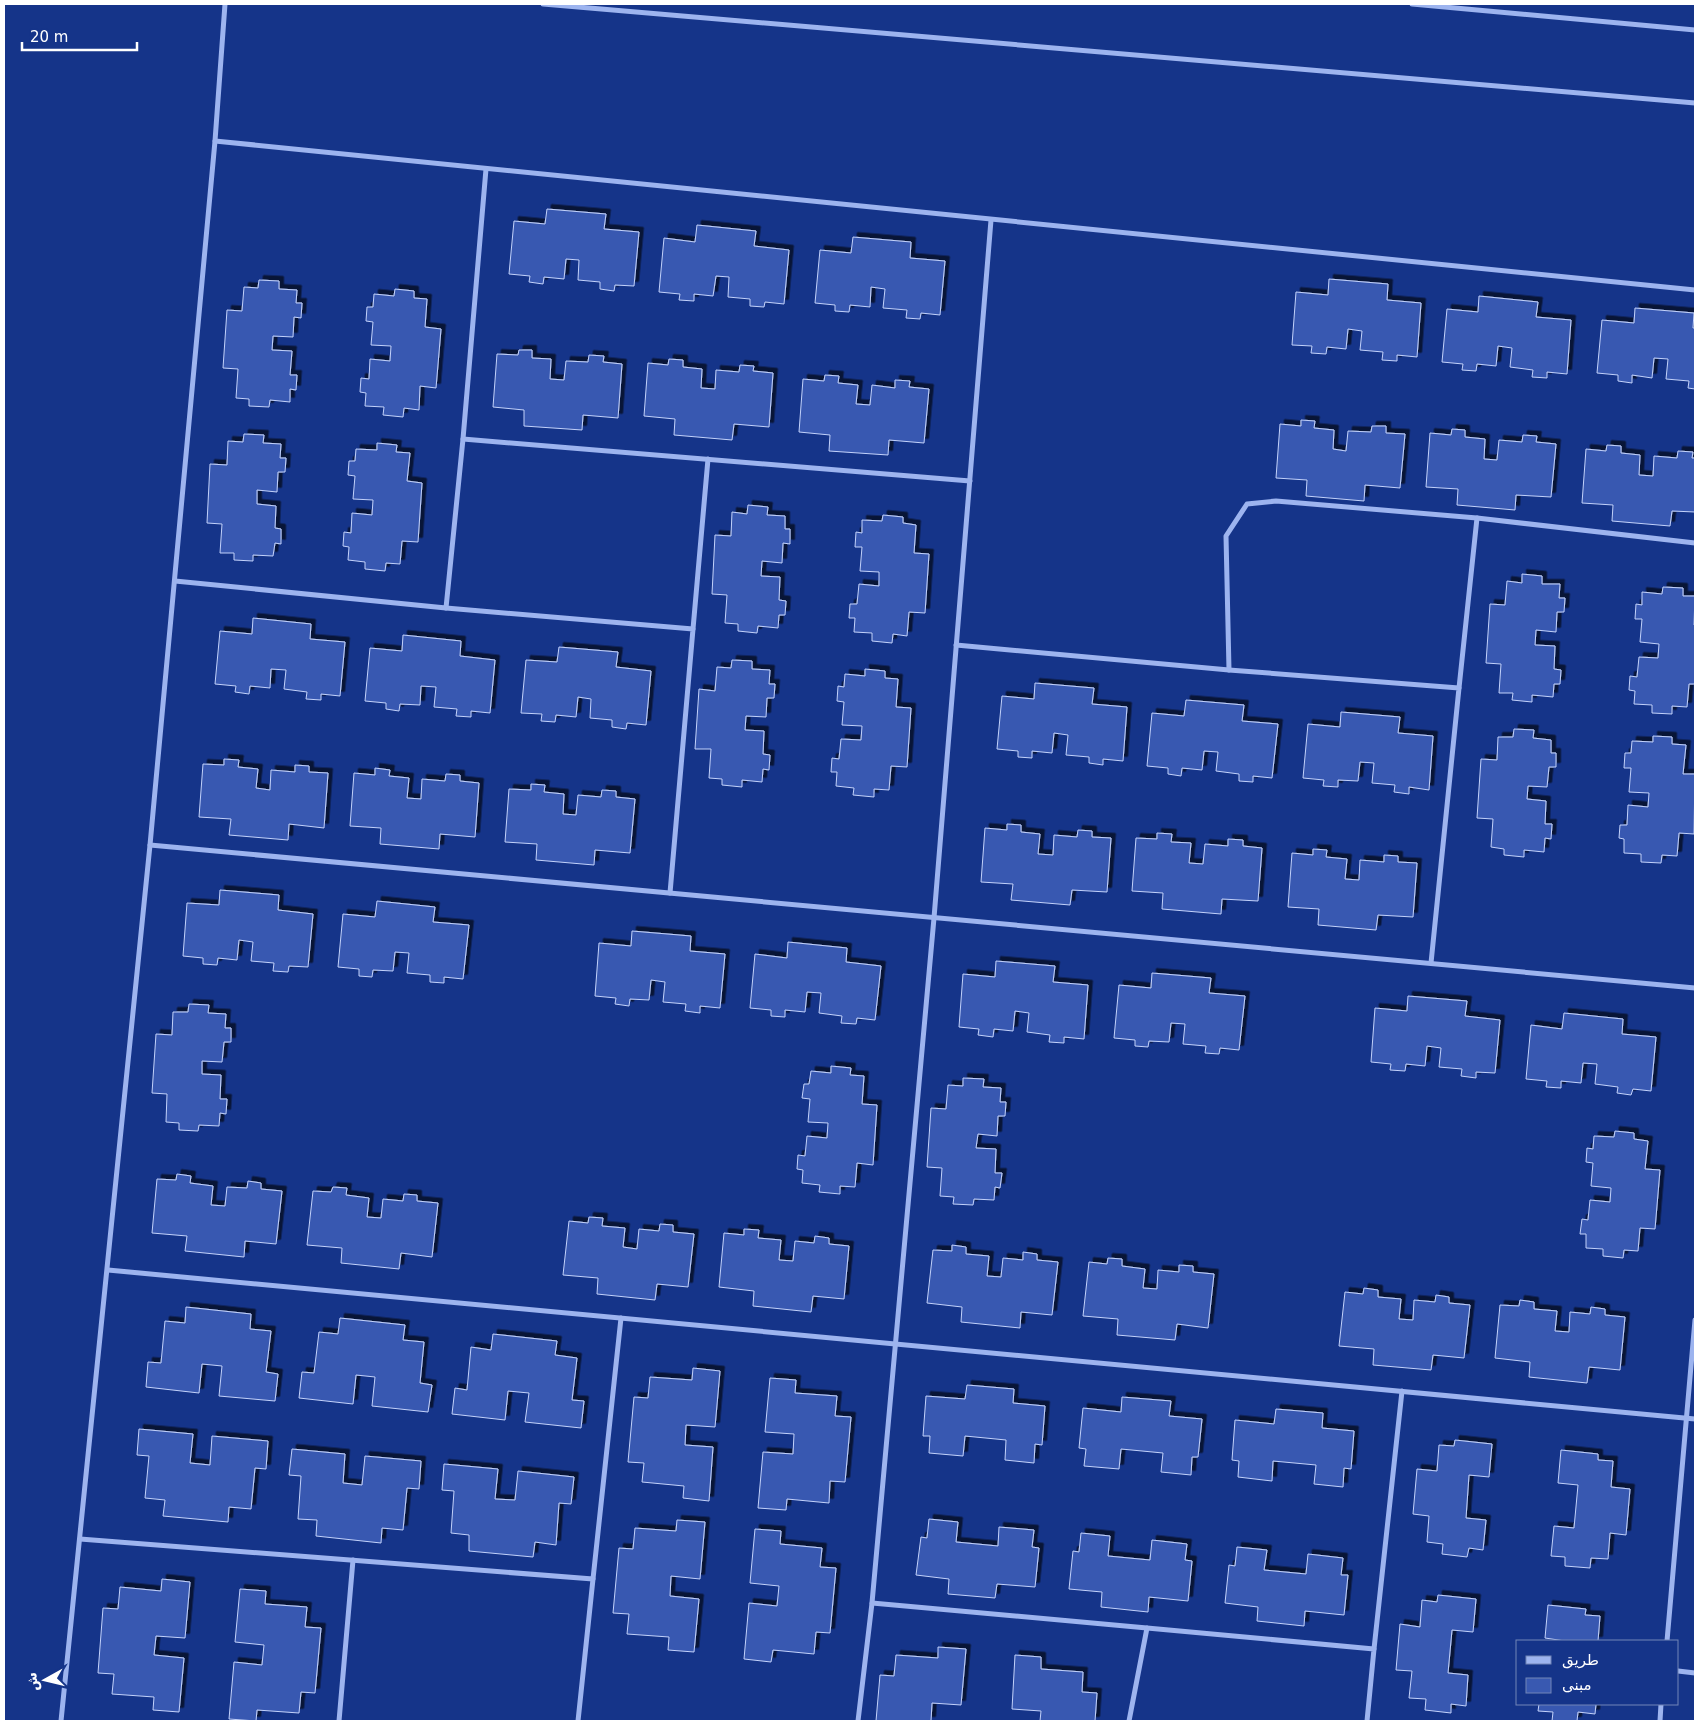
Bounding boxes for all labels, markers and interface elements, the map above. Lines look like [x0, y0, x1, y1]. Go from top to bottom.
scale bar [22, 20, 138, 52]
text: 20 m [30, 28, 68, 46]
legend [1516, 1640, 1679, 1705]
text: طريق [1562, 1651, 1599, 1669]
north arrow [20, 1655, 70, 1705]
text: ش [23, 1671, 41, 1692]
text: مبنى [1562, 1676, 1592, 1694]

